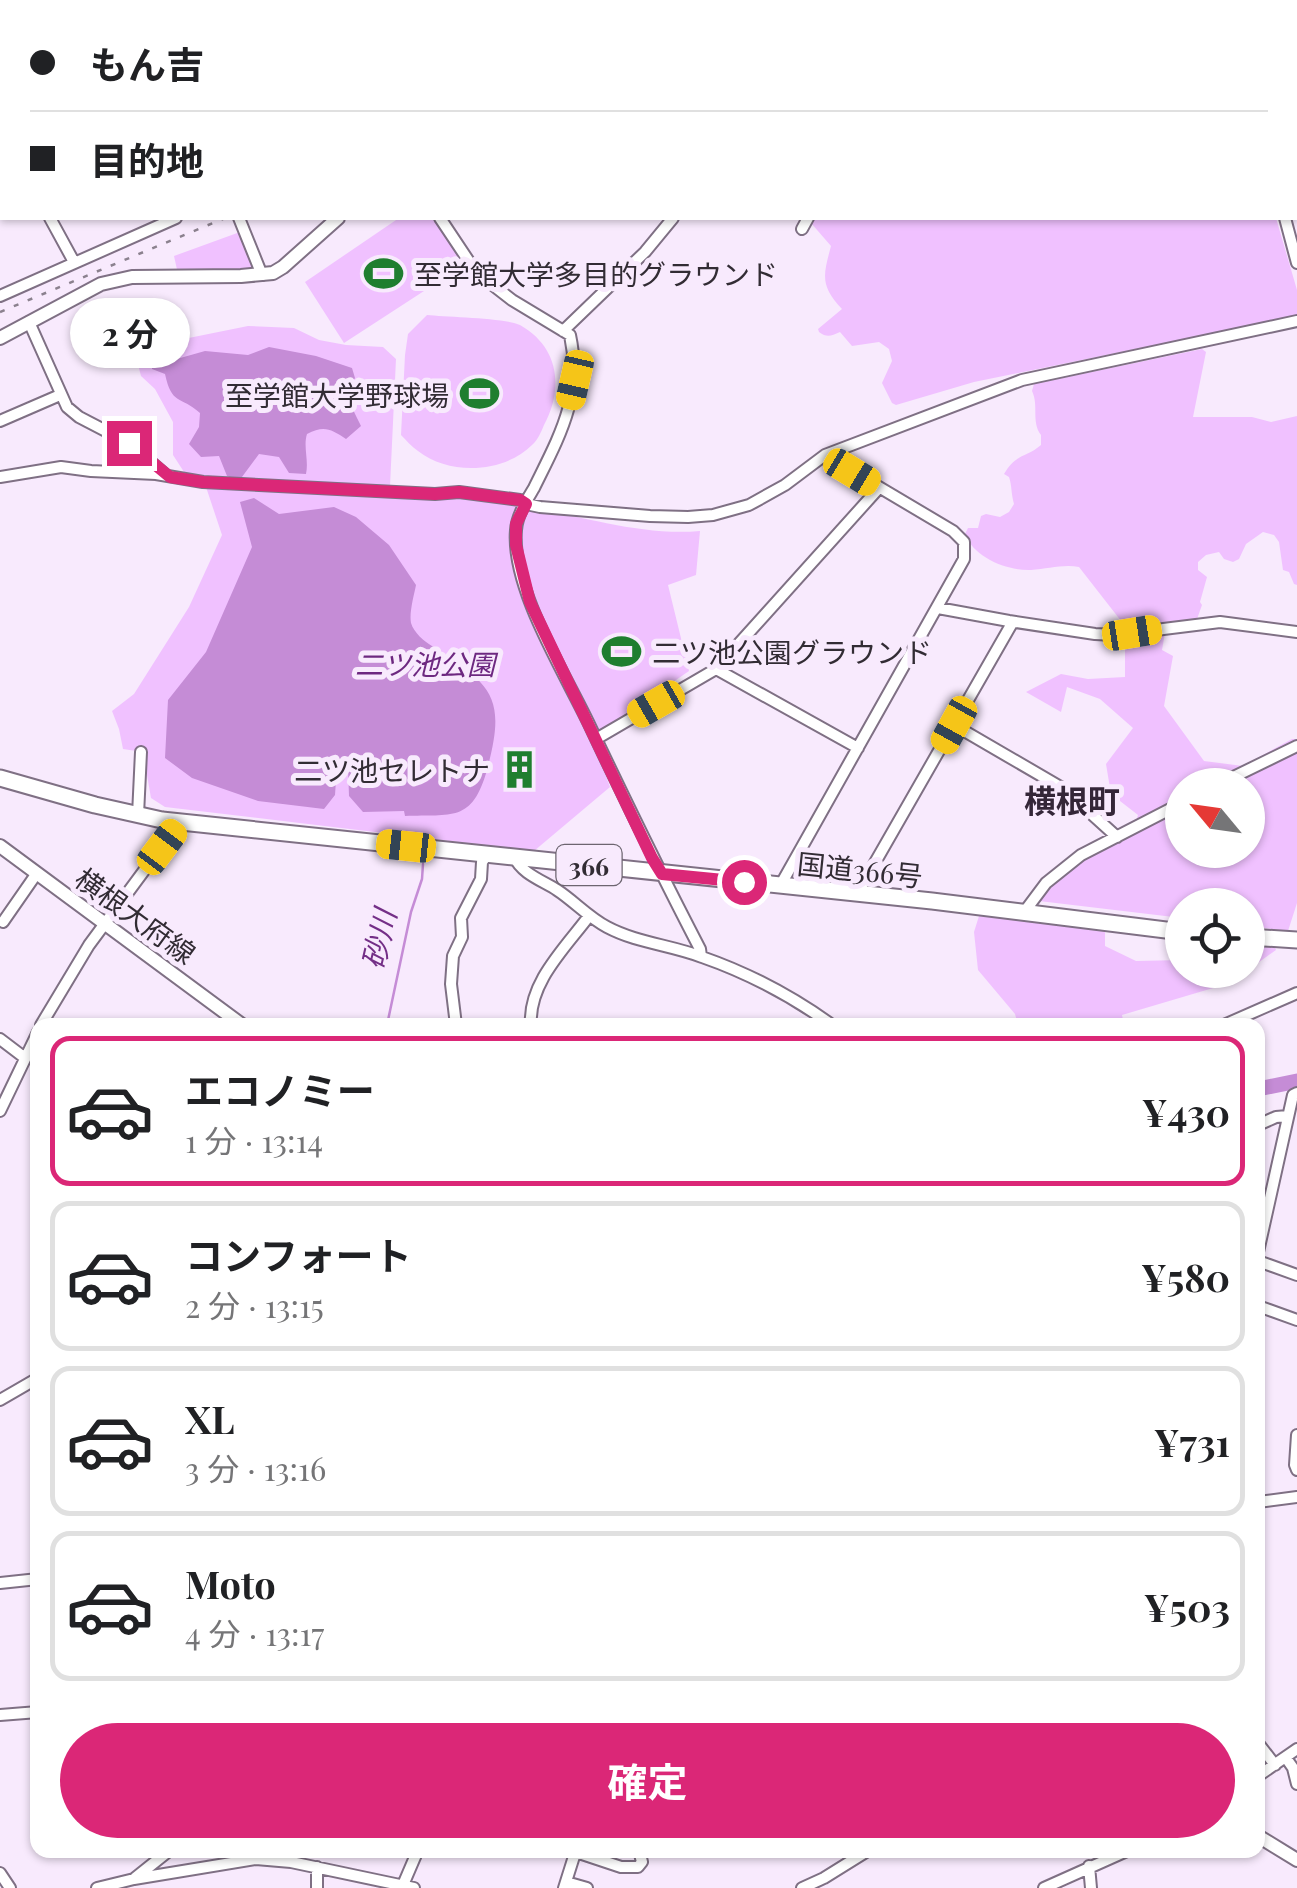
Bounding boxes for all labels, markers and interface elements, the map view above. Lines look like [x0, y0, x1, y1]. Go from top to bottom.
text: もん吉 [90, 38, 204, 89]
text: 目的地 [90, 134, 204, 185]
sports icon: 至学館大学多目的グラウンド [363, 252, 405, 294]
place label: 至学館大学多目的グラウンド [414, 255, 778, 292]
callout: 2 分 [69, 298, 189, 368]
text: 2 分 [102, 311, 158, 354]
car [554, 347, 596, 413]
sports icon: 至学館大学野球場 [458, 373, 500, 415]
place label: 至学館大学野球場 [225, 376, 449, 413]
route end [107, 421, 152, 466]
car [819, 444, 885, 500]
car [1100, 613, 1164, 653]
sports icon: 二ツ池公園グラウンド [601, 630, 643, 672]
place label: 二ツ池公園グラウンド [652, 633, 932, 670]
park label: 二ツ池公園 [355, 645, 499, 682]
car [623, 676, 689, 732]
car [926, 691, 982, 759]
building icon: 二ツ池セレトナ [499, 748, 541, 790]
place label: 二ツ池セレトナ [294, 751, 490, 788]
north arrow [1165, 768, 1265, 868]
map controls [1165, 768, 1265, 988]
district label: 横根町 [1024, 778, 1120, 821]
car [132, 814, 192, 880]
car [375, 828, 437, 864]
street label: 国道366号 [796, 844, 924, 894]
road number: 366 [556, 845, 622, 885]
street label: 横根大府線 [68, 859, 204, 971]
route start [722, 860, 767, 905]
button: locate [1165, 888, 1265, 988]
water label: 砂川 [352, 902, 405, 973]
text: エコノミー [185, 1064, 375, 1115]
icon: car [65, 1066, 155, 1156]
text: ¥430 [1142, 1086, 1230, 1137]
text: 1 分 · 13:14 [185, 1118, 323, 1161]
text: コンフォート [185, 1229, 412, 1280]
icon: car [65, 1231, 155, 1321]
text: ¥580 [1141, 1251, 1230, 1302]
text: 2 分 · 13:15 [185, 1283, 324, 1326]
text: XL [185, 1393, 234, 1444]
icon: car [65, 1396, 155, 1486]
text: ¥731 [1154, 1416, 1230, 1467]
text: 3 分 · 13:16 [185, 1446, 326, 1489]
text: Moto [185, 1558, 276, 1609]
icon: car [65, 1561, 155, 1651]
text: ¥503 [1144, 1581, 1230, 1632]
text: 4 分 · 13:17 [185, 1611, 324, 1654]
button: 確定 [60, 1723, 1235, 1838]

